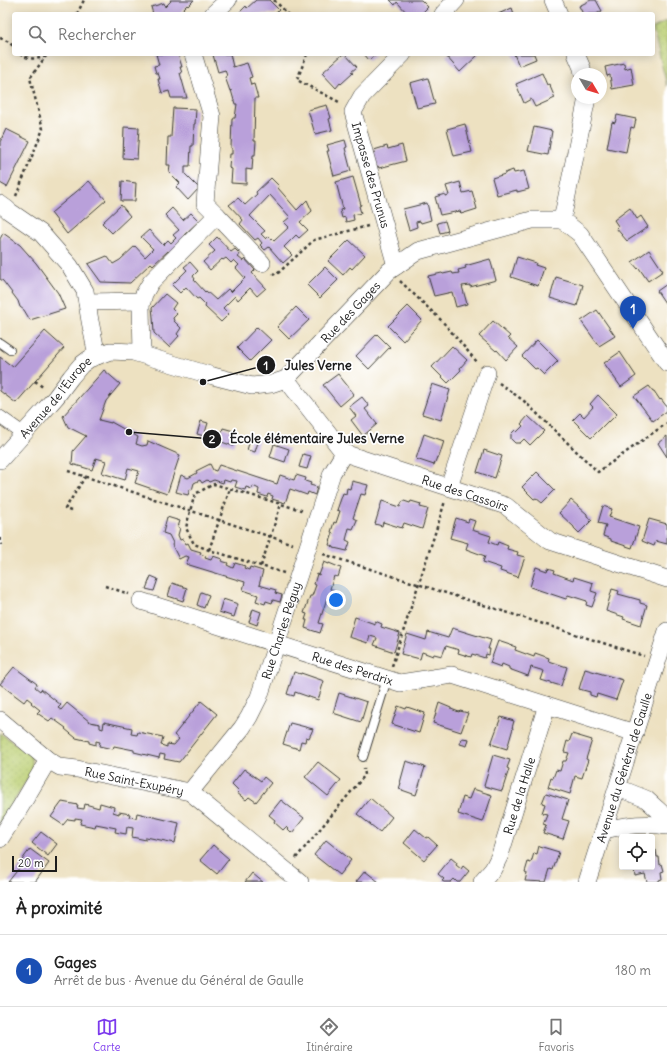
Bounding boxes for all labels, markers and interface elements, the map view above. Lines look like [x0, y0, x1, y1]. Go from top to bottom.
search box [12, 12, 655, 56]
icon: search [26, 23, 48, 45]
text: Rechercher [58, 25, 136, 44]
north arrow [571, 68, 607, 104]
street label: Impasse des Prunus [349, 120, 393, 230]
street label: Rue des Gages [317, 278, 383, 346]
pin: 1 [620, 296, 646, 329]
street label: Avenue de l'Europe [16, 353, 94, 441]
callout: Jules Verne [256, 353, 360, 378]
text: Jules Verne [284, 357, 352, 374]
text: 1 [264, 358, 268, 373]
callout: École élémentaire Jules Verne [202, 426, 412, 451]
text: École élémentaire Jules Verne [230, 429, 404, 447]
text: 2 [209, 431, 216, 446]
street label: Rue des Cassoirs [420, 472, 513, 514]
street label: Rue Charles Péguy [258, 580, 304, 681]
your location [326, 590, 346, 610]
street label: Rue des Perdrix [310, 648, 395, 688]
street label: Avenue du Général de Gaulle [593, 691, 654, 844]
street label: Rue de la Halle [500, 755, 538, 836]
street label: Rue Saint-Exupéry [83, 763, 185, 798]
map controls [619, 834, 655, 870]
button: locate [619, 834, 655, 870]
scale bar [12, 854, 57, 873]
text: 20 m [18, 856, 44, 870]
text: À proximité [16, 897, 102, 919]
text: Gages [54, 953, 97, 972]
text: 1 [26, 962, 32, 979]
text: 180 m [615, 962, 651, 979]
text: Arrêt de bus · Avenue du Général de Gaulle [54, 972, 304, 989]
tab: Carte [93, 1016, 120, 1054]
tab: Itinéraire [306, 1016, 353, 1054]
tab: Favoris [539, 1016, 574, 1054]

